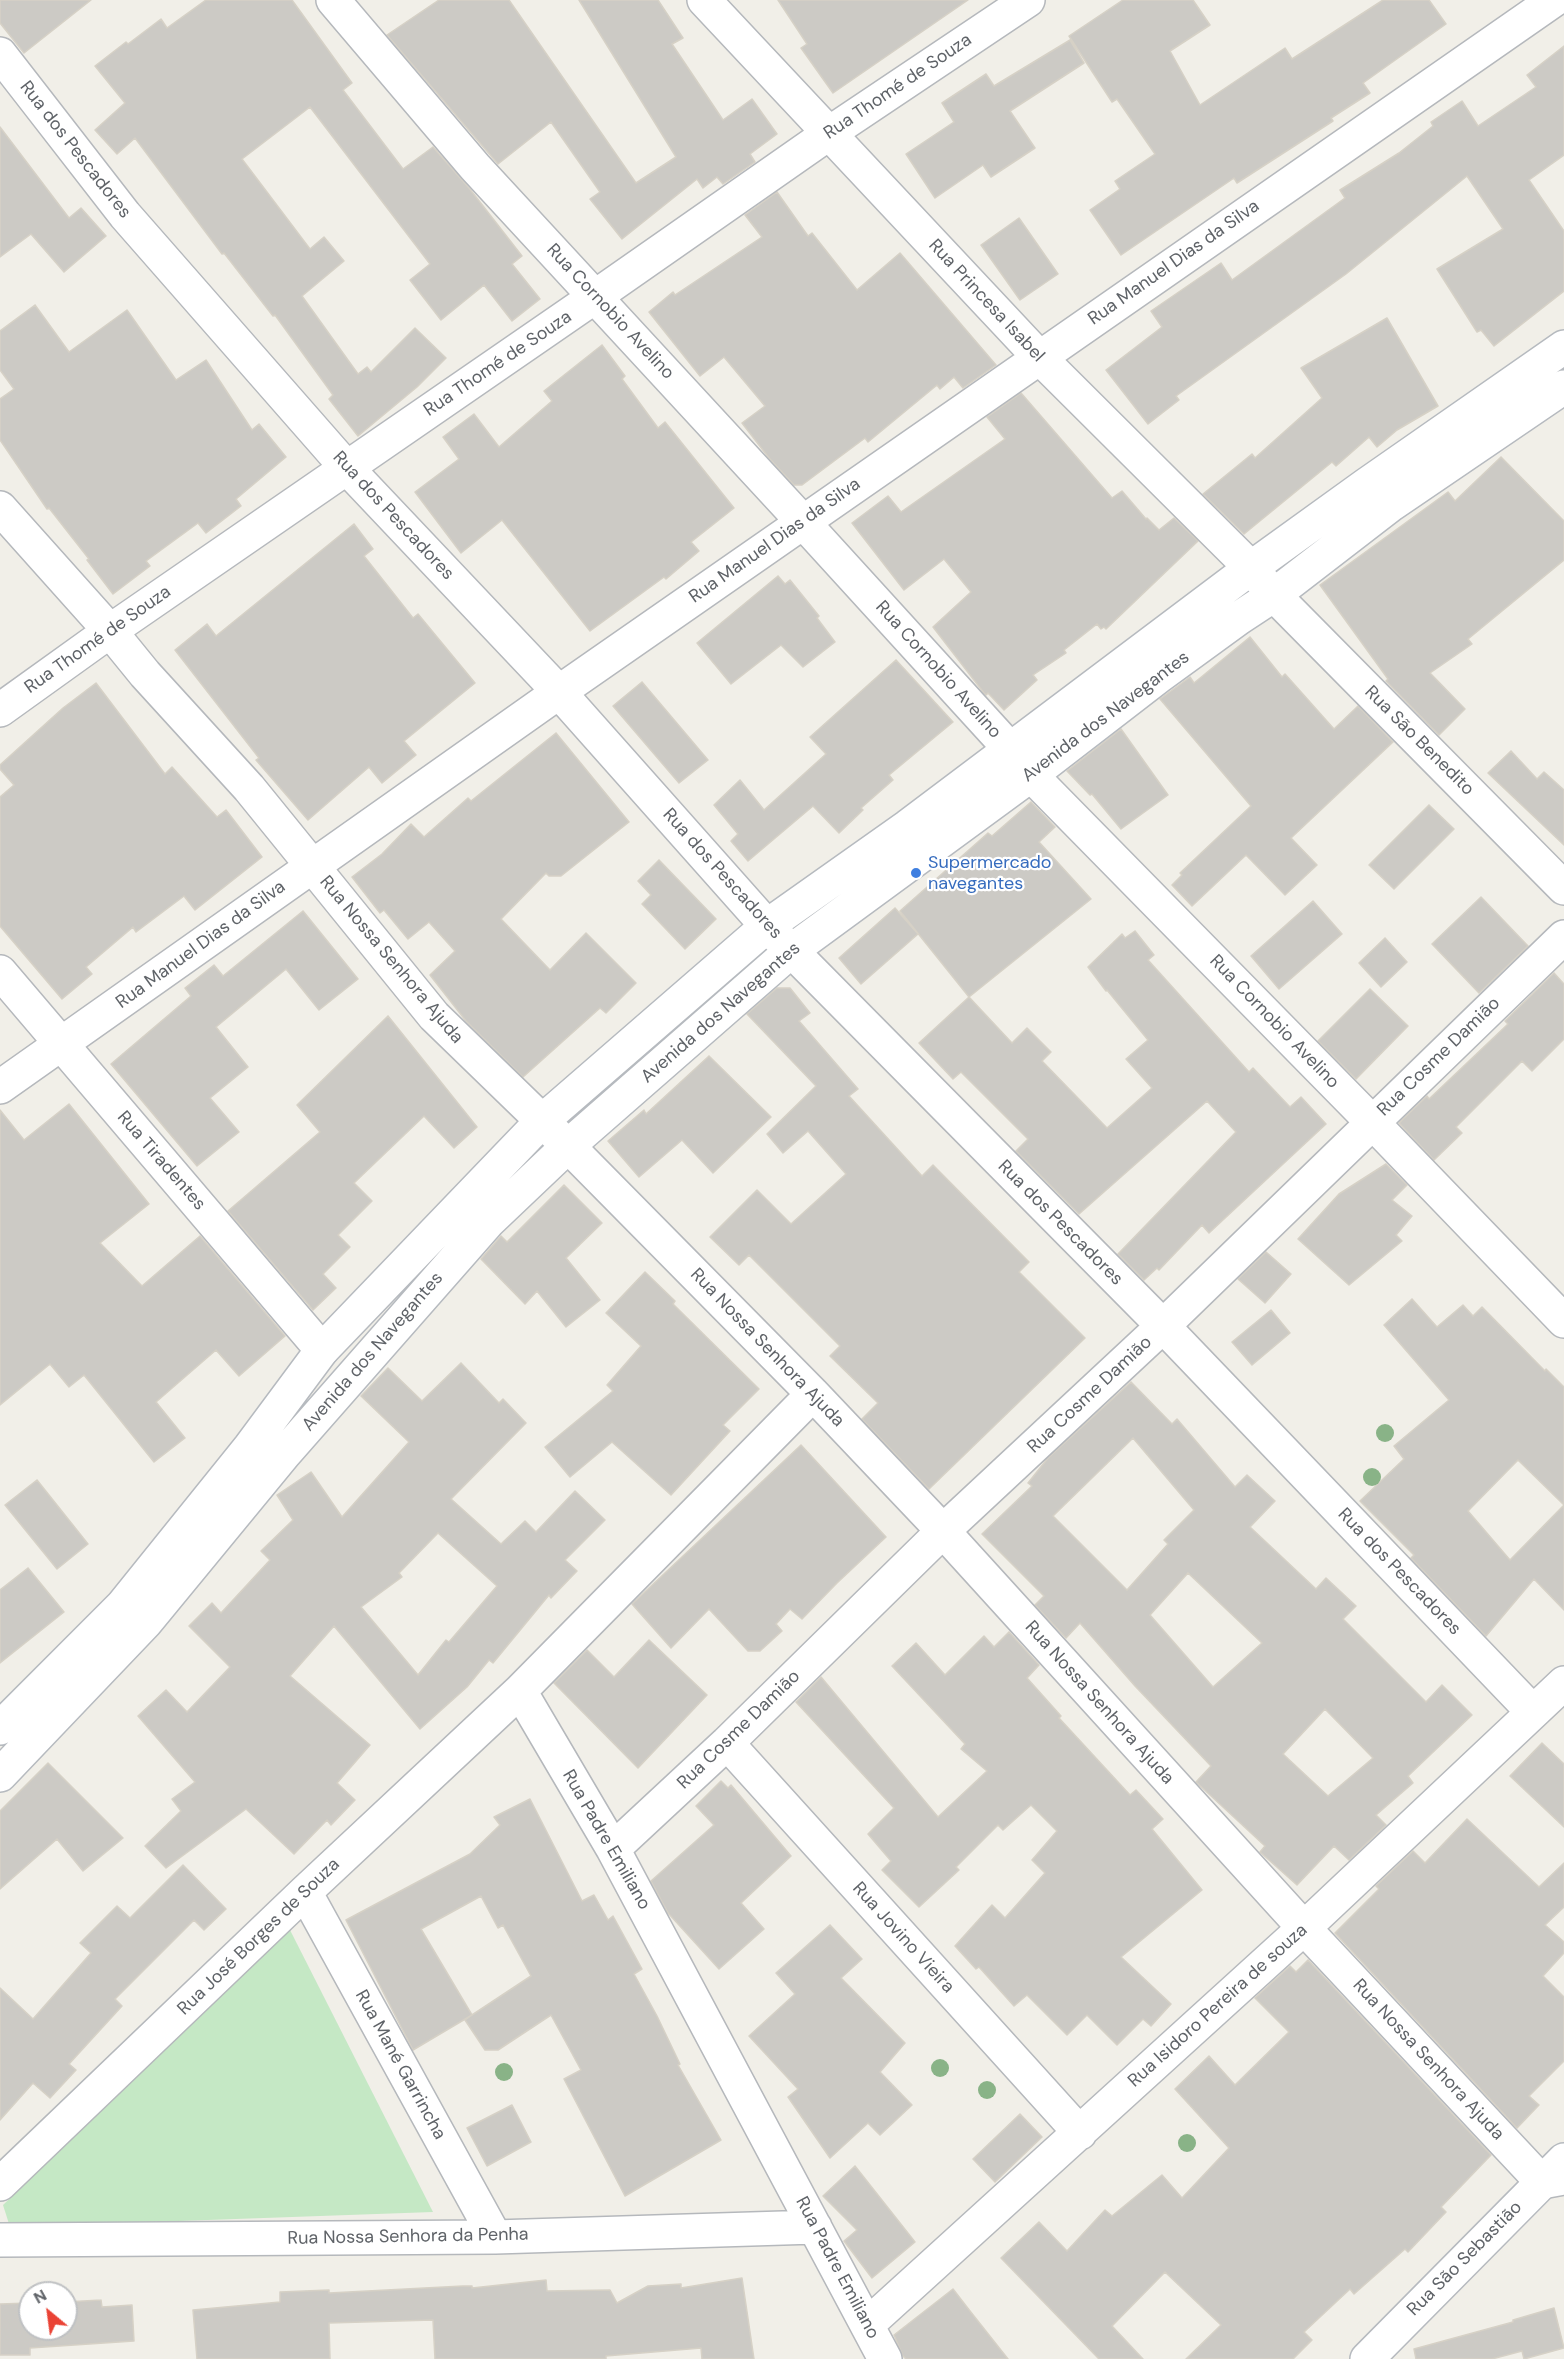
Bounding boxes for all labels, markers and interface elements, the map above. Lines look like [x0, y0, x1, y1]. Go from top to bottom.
street label: Rua Thomé de Souza [820, 30, 976, 144]
street label: Rua dos Pescadores [15, 77, 135, 223]
street label: Rua Manuel Dias da Silva [1084, 196, 1264, 330]
street label: Rua Princesa Isabel [924, 235, 1048, 367]
street label: Rua Cornobio Avelino [542, 240, 678, 384]
street label: Rua Thomé de Souza [420, 307, 576, 421]
street label: Rua dos Pescadores [328, 447, 458, 585]
street label: Rua Manuel Dias da Silva [685, 474, 865, 608]
street label: Rua Thomé de Souza [21, 581, 175, 699]
street label: Rua Cornobio Avelino [871, 597, 1005, 743]
street label: Avenida dos Navegantes [1018, 647, 1194, 787]
street label: Rua São Benedito [1360, 682, 1478, 800]
street label: Rua dos Pescadores [658, 804, 786, 944]
place label: Supermercado navegantes [928, 852, 1052, 894]
marker: Supermercado navegantes [909, 866, 923, 880]
street label: Rua Nossa Senhora Ajuda [314, 872, 468, 1048]
street label: Rua Manuel Dias da Silva [112, 876, 290, 1014]
street label: Avenida dos Navegantes [637, 938, 805, 1088]
street label: Rua Cornobio Avelino [1205, 951, 1343, 1093]
street label: Rua Cosme Damião [1373, 993, 1505, 1121]
street label: Rua Tiradentes [112, 1107, 210, 1215]
street label: Rua dos Pescadores [993, 1156, 1127, 1290]
street label: Rua Nossa Senhora Ajuda [685, 1264, 849, 1432]
street label: Avenida dos Navegantes [298, 1268, 448, 1436]
street label: Rua Cosme Damião [1023, 1332, 1157, 1458]
street label: Rua dos Pescadores [1333, 1504, 1465, 1640]
street label: Rua Nossa Senhora Ajuda [1020, 1617, 1178, 1789]
street label: Rua Cosme Damião [673, 1666, 805, 1794]
street label: Rua Padre Emiliano [557, 1766, 655, 1914]
street label: Rua José Borges de Souza [174, 1854, 344, 2020]
street label: Rua Jovino Vieira [848, 1878, 958, 1998]
street label: Rua Isidoro Pereira de souza [1124, 1920, 1312, 2092]
street label: Rua Nossa Senhora Ajuda [1348, 1975, 1508, 2145]
street label: Rua Mané Garrincha [350, 1986, 450, 2144]
street label: Rua Padre Emiliano [790, 2193, 884, 2343]
street label: Rua São Sebastião [1403, 2197, 1527, 2321]
street label: Rua Nossa Senhora da Penha [287, 2224, 529, 2250]
north arrow [18, 2281, 78, 2341]
text: N [30, 2285, 50, 2309]

